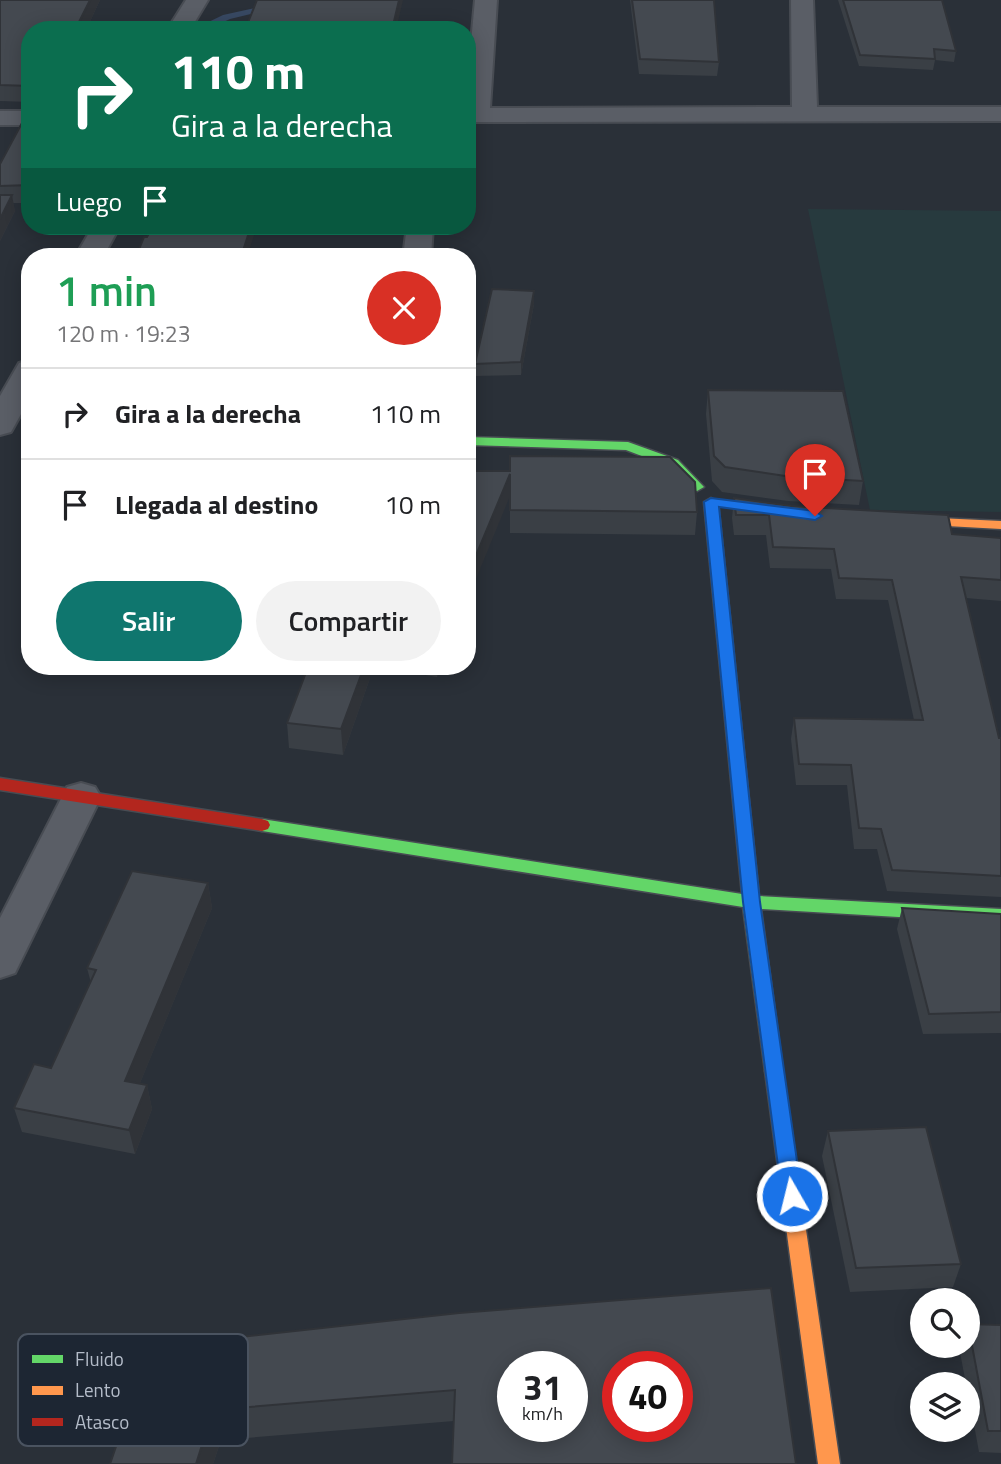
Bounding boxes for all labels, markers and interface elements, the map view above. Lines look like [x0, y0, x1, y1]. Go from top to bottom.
text: 110 m [171, 33, 305, 108]
icon: right [56, 49, 147, 140]
text: Gira a la derecha [171, 101, 393, 149]
text: Luego [56, 182, 122, 221]
icon: arrive [136, 182, 174, 220]
text: 1 min [56, 258, 157, 322]
button: close [367, 271, 441, 345]
text: 120 m · 19:23 [56, 316, 191, 351]
text: Gira a la derecha [115, 394, 301, 433]
text: 110 m [370, 394, 441, 433]
icon: right [56, 395, 94, 433]
pin [785, 444, 845, 516]
icon: arrive [796, 455, 834, 493]
text: Llegada al destino [115, 485, 318, 524]
text: 10 m [384, 485, 441, 524]
icon: arrive [56, 486, 94, 524]
button: Salir [56, 581, 242, 661]
button: Compartir [256, 581, 441, 661]
position arrow [755, 1159, 829, 1233]
map controls [910, 1288, 980, 1442]
button: search [910, 1288, 980, 1358]
legend [18, 1334, 248, 1446]
text: Fluido [75, 1344, 124, 1373]
speed limit sign: 40 [602, 1351, 693, 1442]
text: 31 [523, 1360, 562, 1414]
button: layers [910, 1372, 980, 1442]
text: Lento [75, 1375, 120, 1404]
text: km/h [522, 1400, 563, 1427]
text: Atasco [75, 1407, 129, 1436]

